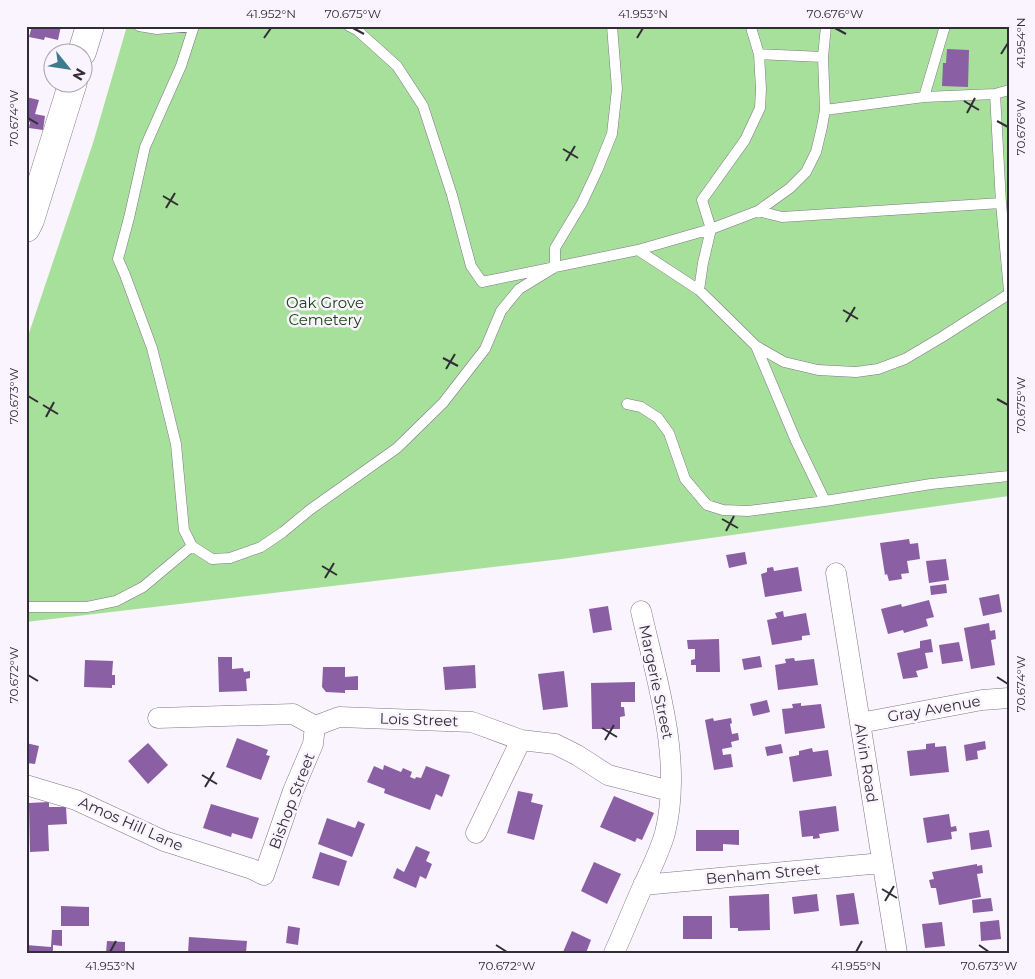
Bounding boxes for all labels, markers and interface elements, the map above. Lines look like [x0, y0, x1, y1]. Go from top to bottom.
text: 41.952°N [246, 6, 296, 21]
text: 70.675°W [325, 6, 381, 21]
text: 41.953°N [618, 6, 668, 21]
text: 70.676°W [807, 6, 863, 21]
text: 41.954°N [1013, 18, 1028, 68]
north arrow [42, 42, 92, 92]
text: N [69, 65, 90, 84]
text: 70.674°W [6, 90, 21, 146]
text: 70.676°W [1013, 99, 1028, 155]
park label: Oak Grove Cemetery [286, 293, 364, 329]
text: 70.673°W [6, 368, 21, 424]
text: 70.675°W [1013, 377, 1028, 433]
street label: Margerie Street [635, 623, 678, 741]
text: 70.672°W [6, 647, 21, 703]
text: 70.674°W [1013, 656, 1028, 712]
street label: Gray Avenue [886, 691, 982, 726]
street label: Lois Street [379, 709, 459, 730]
street label: Alvin Road [851, 722, 882, 804]
street label: Bishop Street [264, 750, 319, 852]
street label: Amos Hill Lane [76, 792, 186, 855]
street label: Benham Street [705, 859, 821, 888]
text: 41.953°N [85, 958, 135, 973]
text: 70.672°W [479, 958, 535, 973]
text: 41.955°N [831, 958, 881, 973]
text: 70.673°W [961, 958, 1017, 973]

